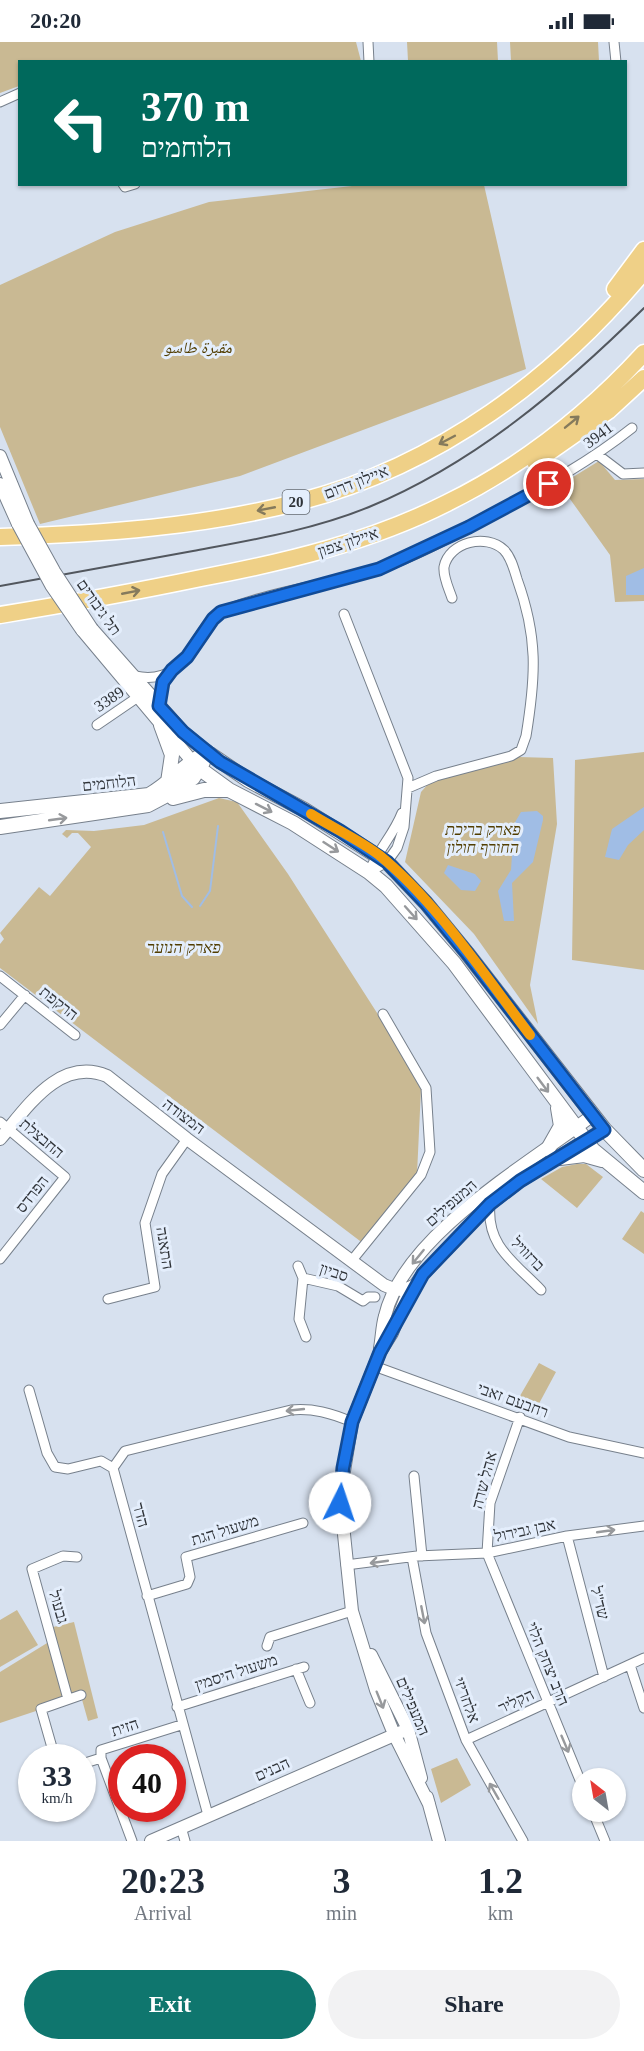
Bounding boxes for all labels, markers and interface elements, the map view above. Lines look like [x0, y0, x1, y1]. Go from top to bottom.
text: 20:20 [30, 8, 81, 33]
icon: left [42, 84, 120, 162]
text: 370 m [141, 84, 250, 130]
text: הלוחמים [141, 133, 232, 163]
park label: مقبرة طاسو [163, 339, 233, 357]
one-way arrow [564, 415, 579, 429]
street label: 3941 [580, 419, 616, 451]
one-way arrow [439, 434, 456, 446]
pin [523, 458, 574, 509]
street label: איילון דרום [322, 462, 391, 502]
icon: arrive [532, 467, 565, 500]
road number: 20 [282, 490, 310, 514]
one-way arrow [257, 504, 276, 515]
street label: איילון צפון [316, 524, 381, 560]
street label: תל גיבורים [74, 576, 124, 638]
one-way arrow [120, 586, 140, 597]
street label: 3389 [91, 683, 127, 715]
street label: הלוחמים [81, 772, 137, 794]
one-way arrow [254, 802, 272, 814]
one-way arrow [48, 813, 67, 824]
park label: פארק בריכת החורף חולון [444, 821, 521, 857]
one-way arrow [322, 841, 339, 853]
one-way arrow [404, 905, 418, 920]
park label: פארק הנוער [147, 939, 221, 957]
street label: הרקפת [37, 983, 81, 1023]
one-way arrow [537, 1077, 550, 1093]
street label: המצודה [160, 1095, 208, 1137]
street label: החבצלת [17, 1115, 67, 1161]
street label: הפרדס [12, 1172, 52, 1216]
street label: המעפילים [422, 1176, 480, 1230]
street label: התאנה [153, 1225, 177, 1271]
street label: ברזוויל [507, 1233, 548, 1274]
one-way arrow [411, 1249, 424, 1265]
street label: סביון [317, 1259, 351, 1285]
street label: רחבעם זאבי [475, 1379, 551, 1421]
one-way arrow [286, 1405, 306, 1416]
street label: אהל שרה [468, 1449, 500, 1511]
position arrow [308, 1471, 372, 1535]
street label: הדר [130, 1501, 152, 1529]
street label: משעול הגת [189, 1512, 261, 1548]
street label: אבן גבירול [492, 1515, 557, 1545]
one-way arrow [596, 1526, 616, 1537]
one-way arrow [370, 1556, 389, 1567]
street label: שד"ל [587, 1584, 613, 1622]
street label: גבעול [46, 1588, 72, 1626]
one-way arrow [418, 1604, 429, 1624]
street label: הרב יצחק הלוי [524, 1620, 572, 1708]
street label: משעול היסמין [193, 1651, 279, 1693]
street label: המעפילים [393, 1674, 433, 1738]
street label: אלחריזי [451, 1675, 483, 1725]
street label: הקליר [495, 1685, 537, 1717]
one-way arrow [375, 1690, 386, 1709]
street label: הזית [109, 1715, 141, 1739]
one-way arrow [560, 1734, 571, 1753]
speed limit sign: 40 [108, 1744, 186, 1822]
street label: הבנים [252, 1754, 292, 1784]
text: 33 [42, 1759, 72, 1792]
north arrow [572, 1768, 626, 1822]
map controls [572, 1768, 626, 1822]
one-way arrow [488, 1783, 500, 1800]
text: km/h [42, 1790, 72, 1806]
text: 20:23 [121, 1861, 205, 1901]
text: 3 [333, 1861, 351, 1901]
text: 1.2 [478, 1861, 523, 1901]
text: Arrival [134, 1902, 192, 1924]
text: min [326, 1902, 357, 1924]
text: km [488, 1902, 513, 1924]
button: Exit [24, 1970, 316, 2039]
button: Share [328, 1970, 620, 2039]

